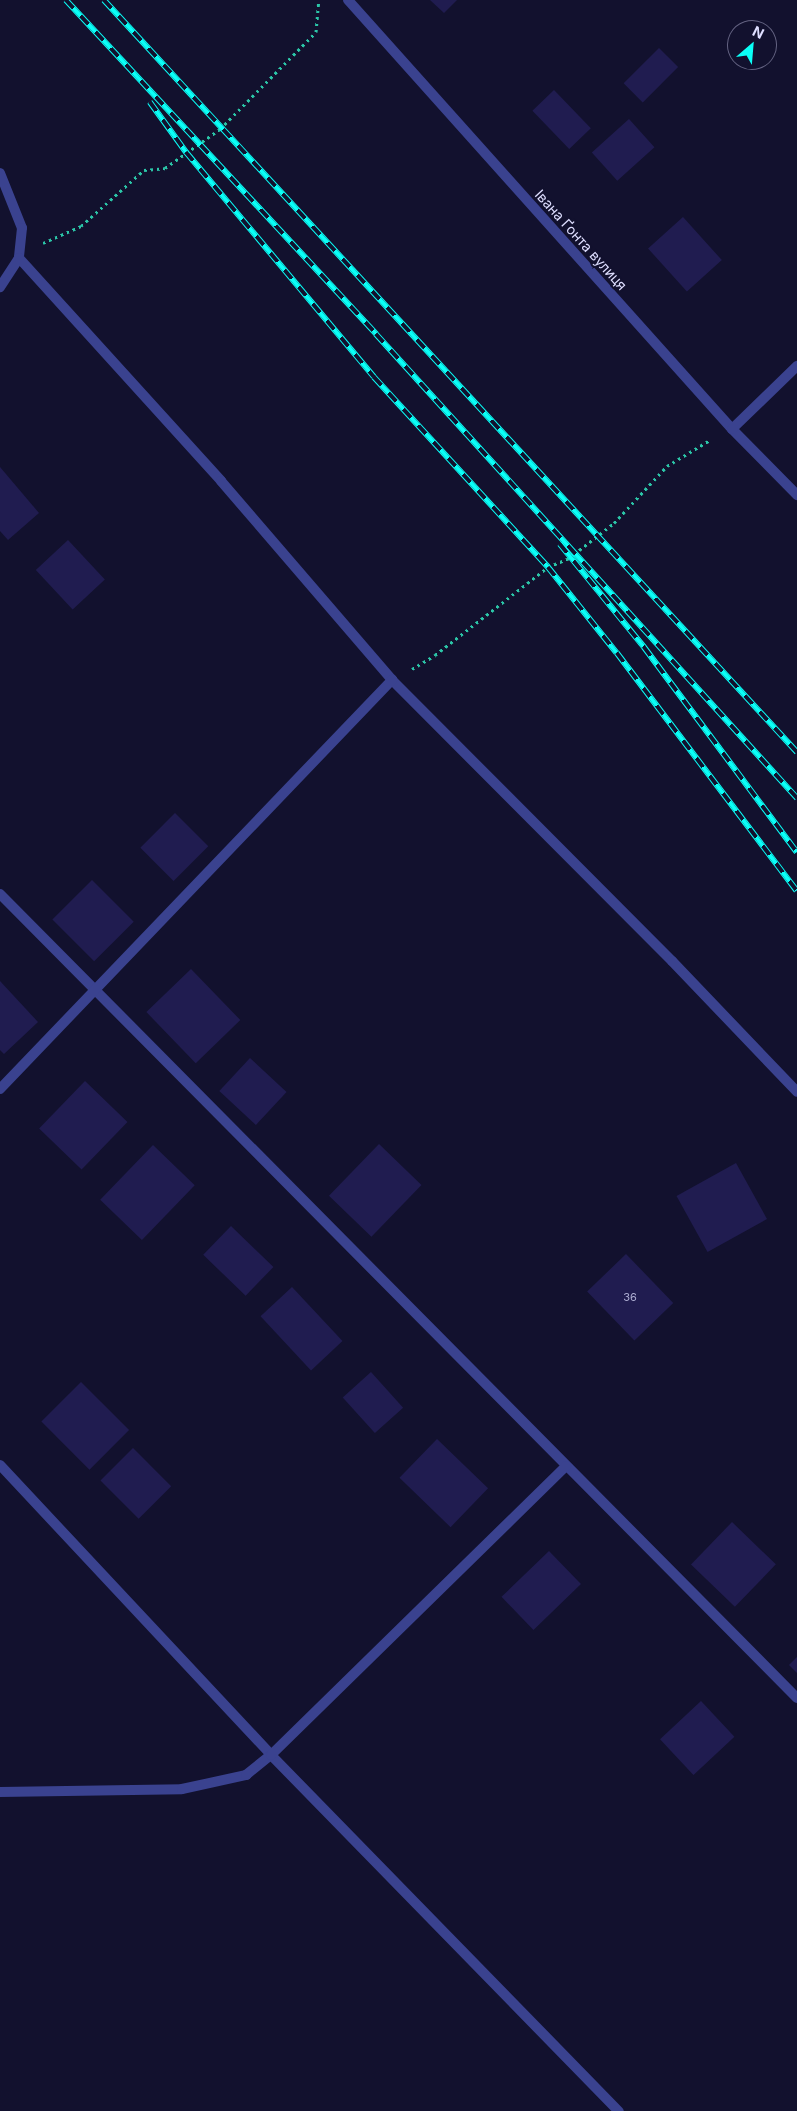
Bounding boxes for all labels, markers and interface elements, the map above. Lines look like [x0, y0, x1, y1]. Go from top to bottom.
north arrow [727, 20, 777, 70]
text: N [750, 22, 767, 42]
street label: Івана Ґонта вулиця [532, 186, 630, 294]
house number: 36 [623, 1290, 637, 1304]

